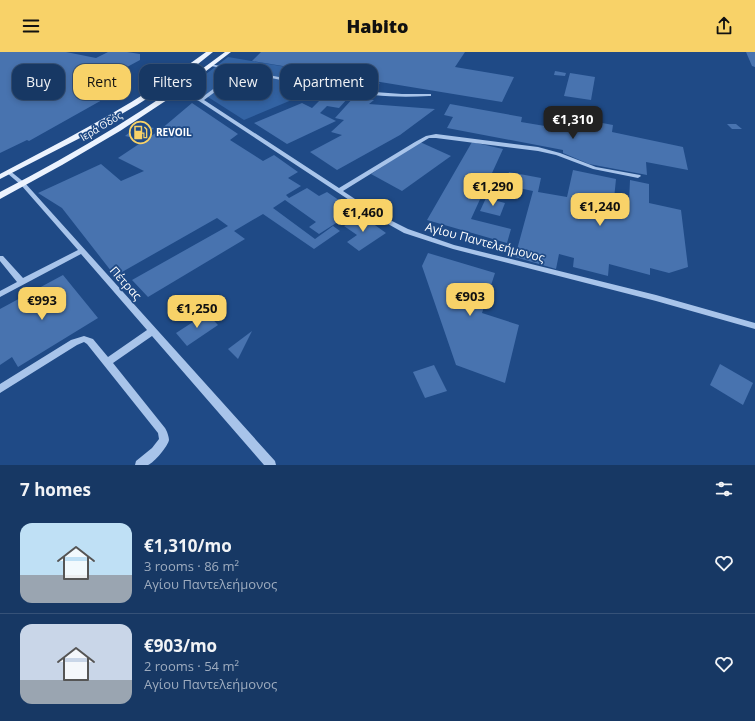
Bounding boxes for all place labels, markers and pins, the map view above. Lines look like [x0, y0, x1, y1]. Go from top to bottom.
pin: €1,310 [540, 106, 606, 140]
fuel station icon: REVOIL [127, 119, 153, 145]
place label: REVOIL [156, 125, 192, 139]
pin: €1,290 [460, 173, 526, 207]
pin: €1,240 [567, 193, 633, 227]
pin: €1,460 [330, 199, 396, 233]
pin: €903 [446, 283, 494, 317]
pin: €993 [18, 287, 66, 321]
pin: €1,250 [164, 295, 230, 329]

